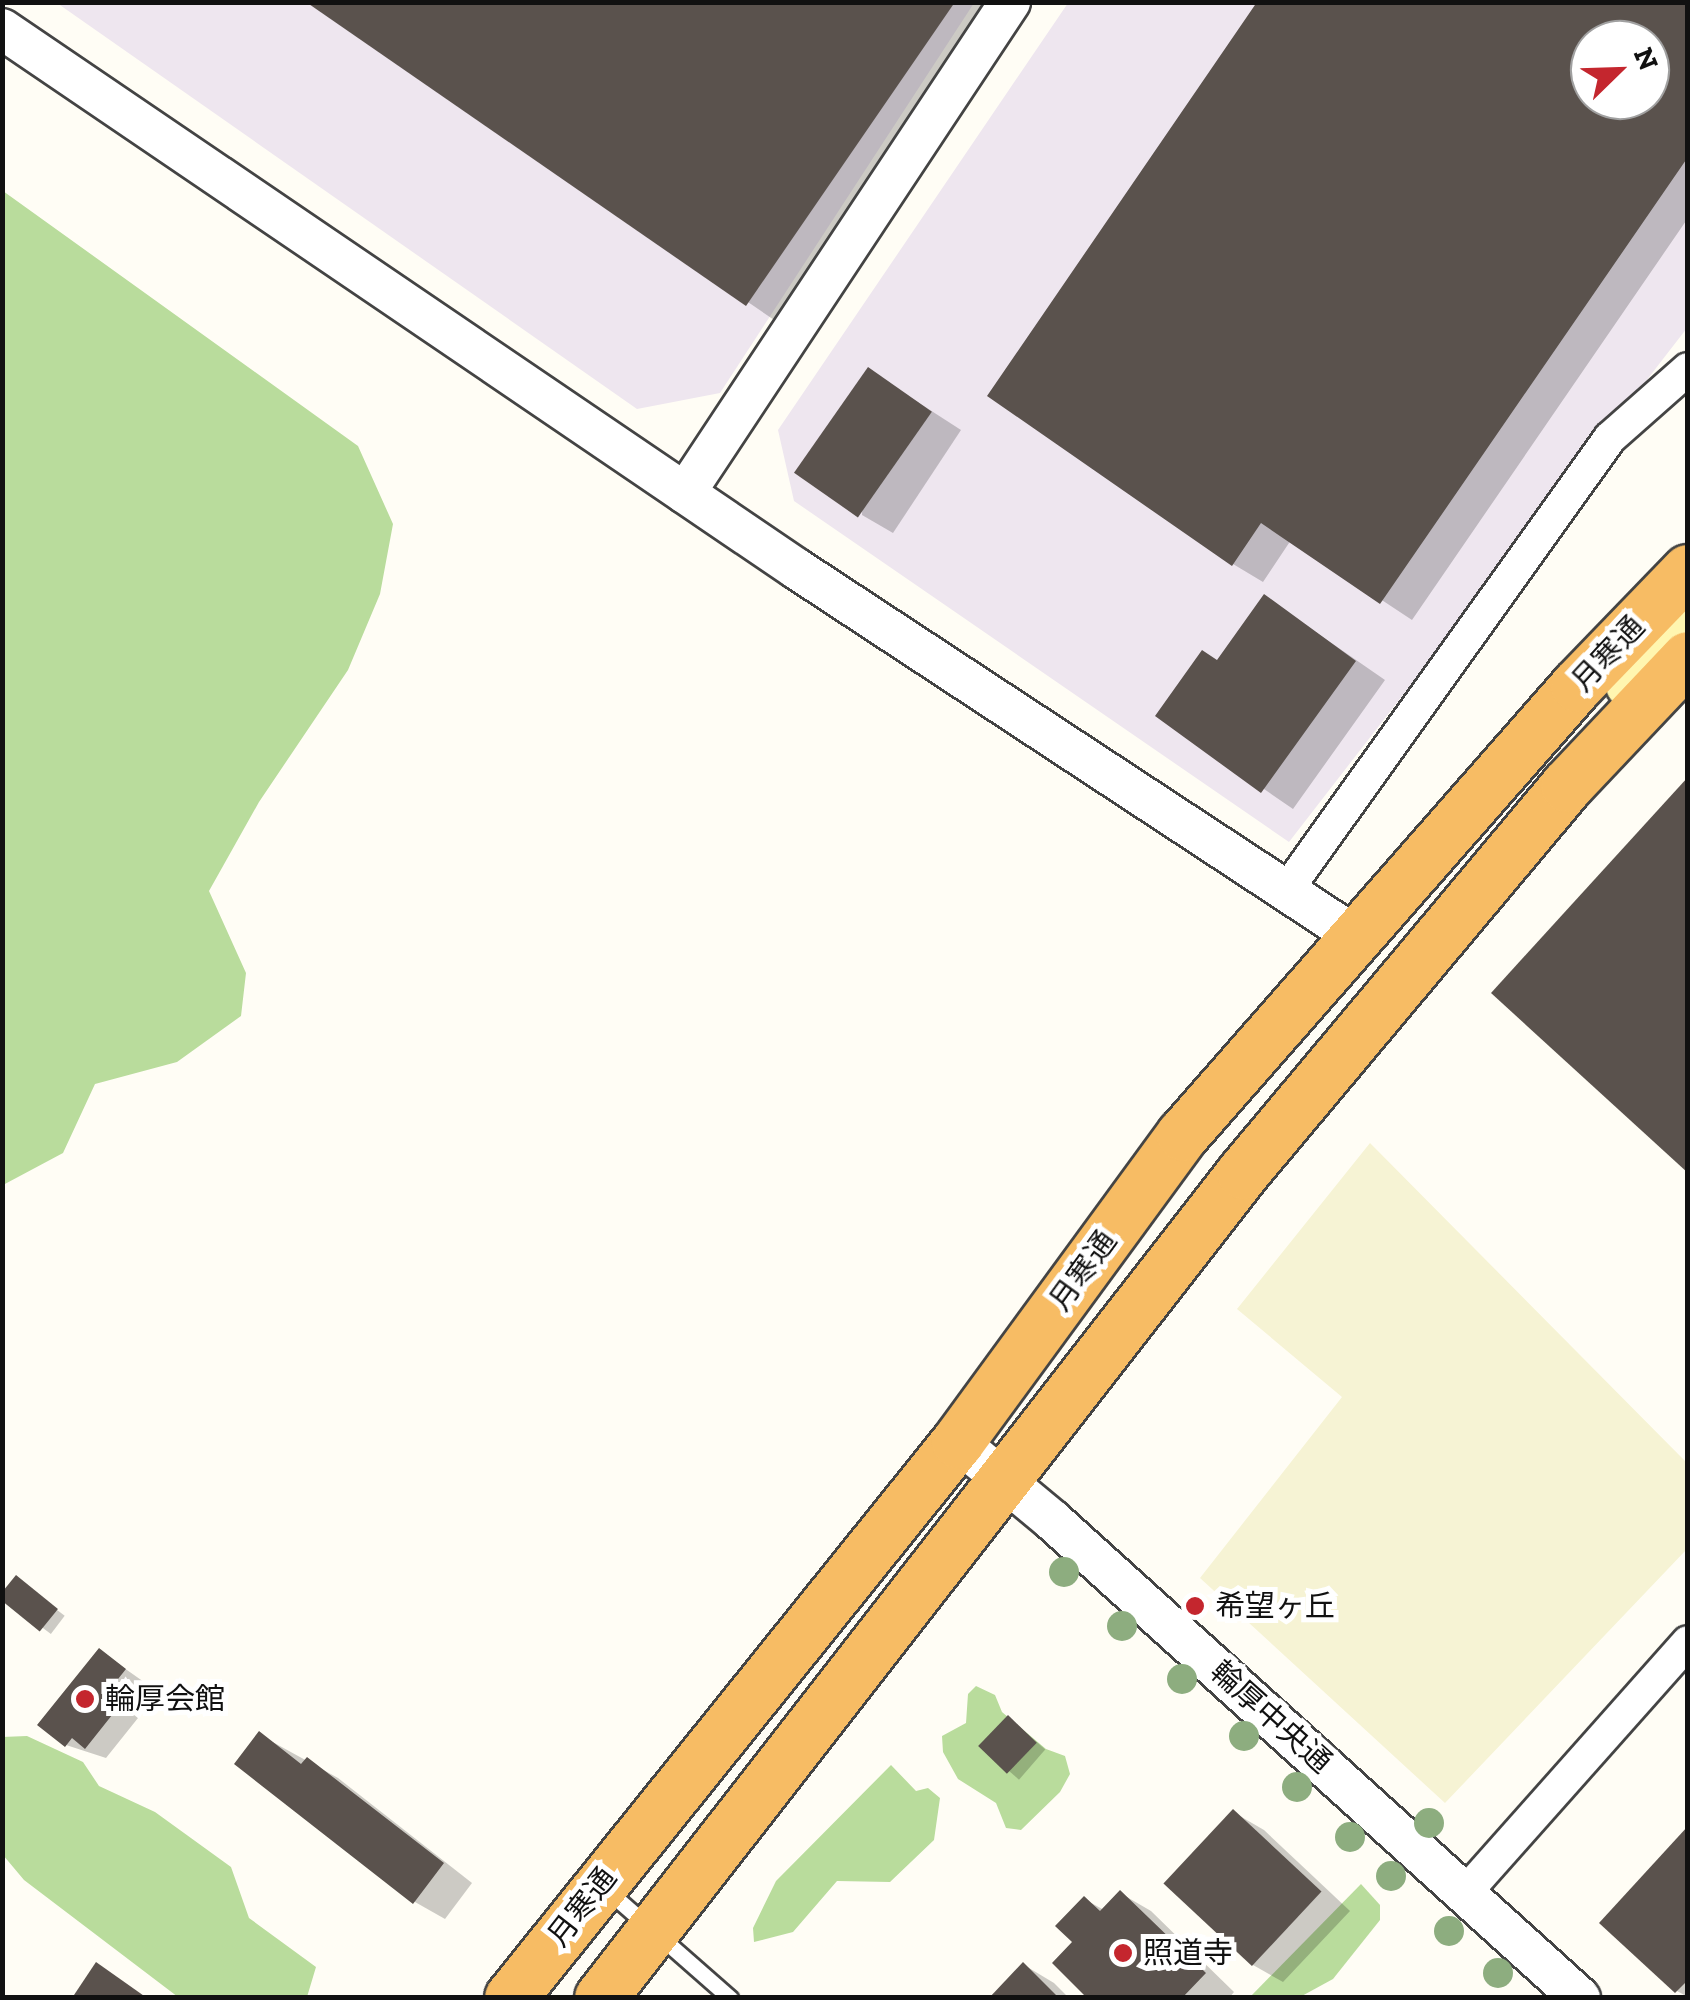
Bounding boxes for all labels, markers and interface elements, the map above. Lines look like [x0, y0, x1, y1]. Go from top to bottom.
north arrow [1570, 20, 1670, 120]
text: N [1627, 43, 1666, 75]
street label: 月寒通 [1564, 609, 1652, 699]
street label: 月寒通 [1042, 1224, 1124, 1318]
place label: 希望ヶ丘 [1215, 1588, 1335, 1624]
marker: 希望ヶ丘 [1184, 1595, 1206, 1617]
street label: 輪厚中央通 [1203, 1653, 1339, 1781]
place label: 輪厚会館 [105, 1681, 225, 1717]
marker: 輪厚会館 [74, 1688, 96, 1710]
street label: 月寒通 [540, 1860, 624, 1954]
place label: 照道寺 [1143, 1935, 1233, 1971]
marker: 照道寺 [1112, 1942, 1134, 1964]

